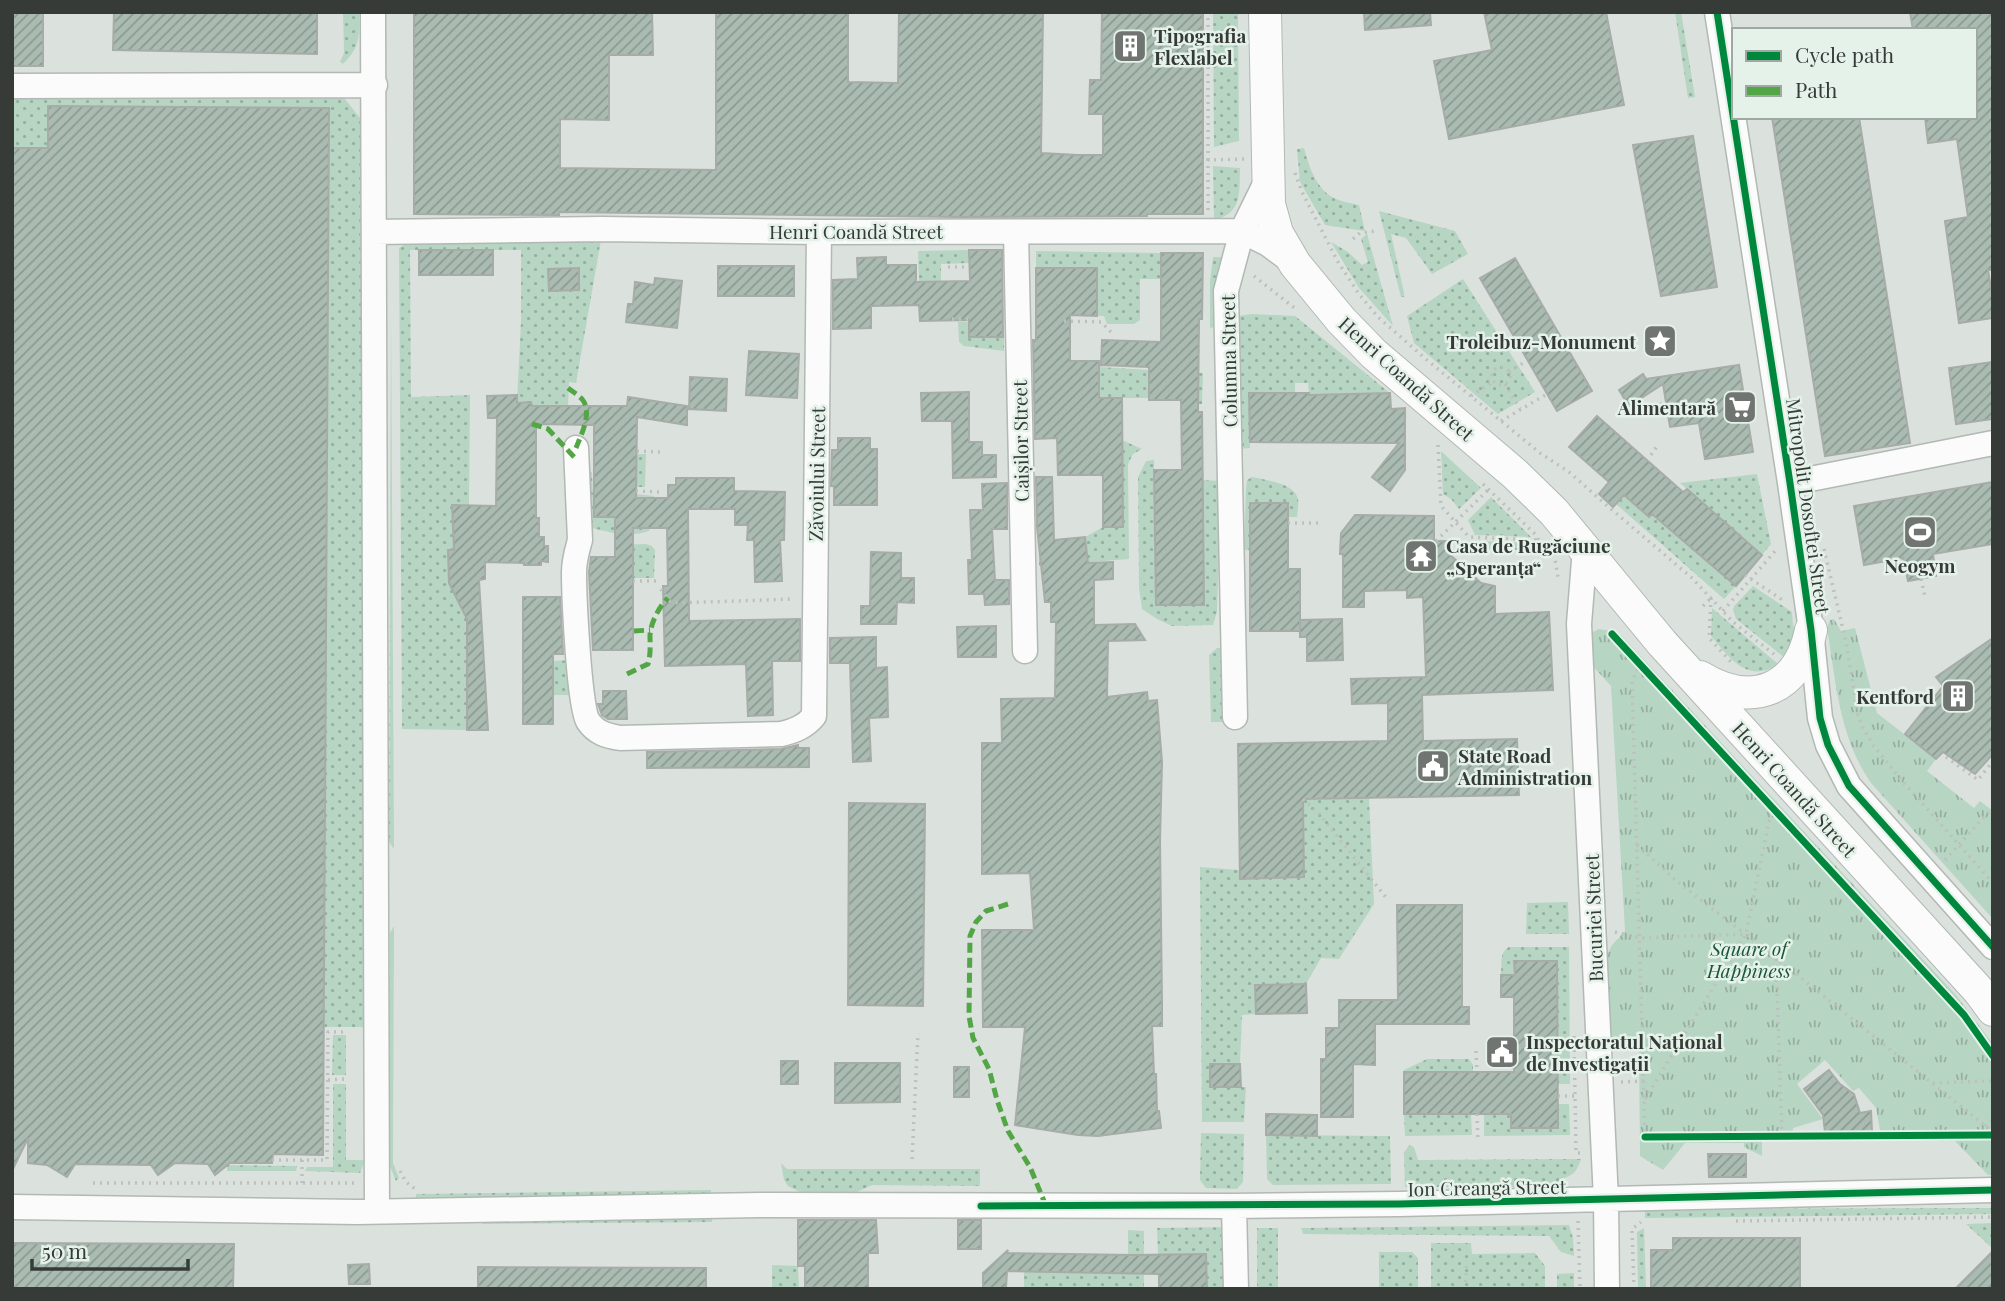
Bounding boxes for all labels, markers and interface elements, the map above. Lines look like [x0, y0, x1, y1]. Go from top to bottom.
place label: Tipografia Flexlabel [1154, 22, 1247, 70]
building icon: Tipografia Flexlabel [1111, 27, 1149, 65]
legend [1732, 28, 1977, 119]
text: Cycle path [1795, 40, 1895, 68]
text: Path [1795, 75, 1838, 103]
street label: Henri Coandă Street [769, 218, 943, 244]
street label: Columna Street [1214, 294, 1242, 428]
street label: Henri Coandă Street [1334, 310, 1481, 446]
place icon: Troleibuz-Monument [1641, 322, 1679, 360]
place label: Troleibuz-Monument [1446, 328, 1636, 354]
street label: Caișilor Street [1006, 380, 1034, 502]
supermarket icon: Alimentară [1721, 388, 1759, 426]
place label: Alimentară [1617, 394, 1716, 420]
street label: Mitropolit Dosoftei Street [1781, 396, 1837, 616]
street label: Zăvoiului Street [802, 406, 830, 542]
sports icon: Neogym [1901, 513, 1939, 551]
place label: Casa de Rugăciune „Speranța“ [1446, 532, 1611, 580]
temple icon: Casa de Rugăciune „Speranța“ [1402, 537, 1440, 575]
place label: Neogym [1885, 552, 1955, 578]
building icon: Kentford [1939, 677, 1977, 715]
place label: Kentford [1856, 683, 1935, 709]
street label: Henri Coandă Street [1727, 716, 1863, 863]
place label: State Road Administration [1457, 742, 1592, 790]
public building icon: State Road Administration [1414, 747, 1452, 785]
street label: Bucuriei Street [1578, 853, 1608, 982]
park label: Square of Happiness [1706, 935, 1791, 983]
place label: Inspectoratul Național de Investigații [1526, 1028, 1723, 1076]
public building icon: Inspectoratul Național de Investigații [1483, 1033, 1521, 1071]
street label: Ion Creangă Street [1407, 1173, 1567, 1201]
scale bar [32, 1228, 187, 1272]
text: 50 m [42, 1236, 88, 1264]

